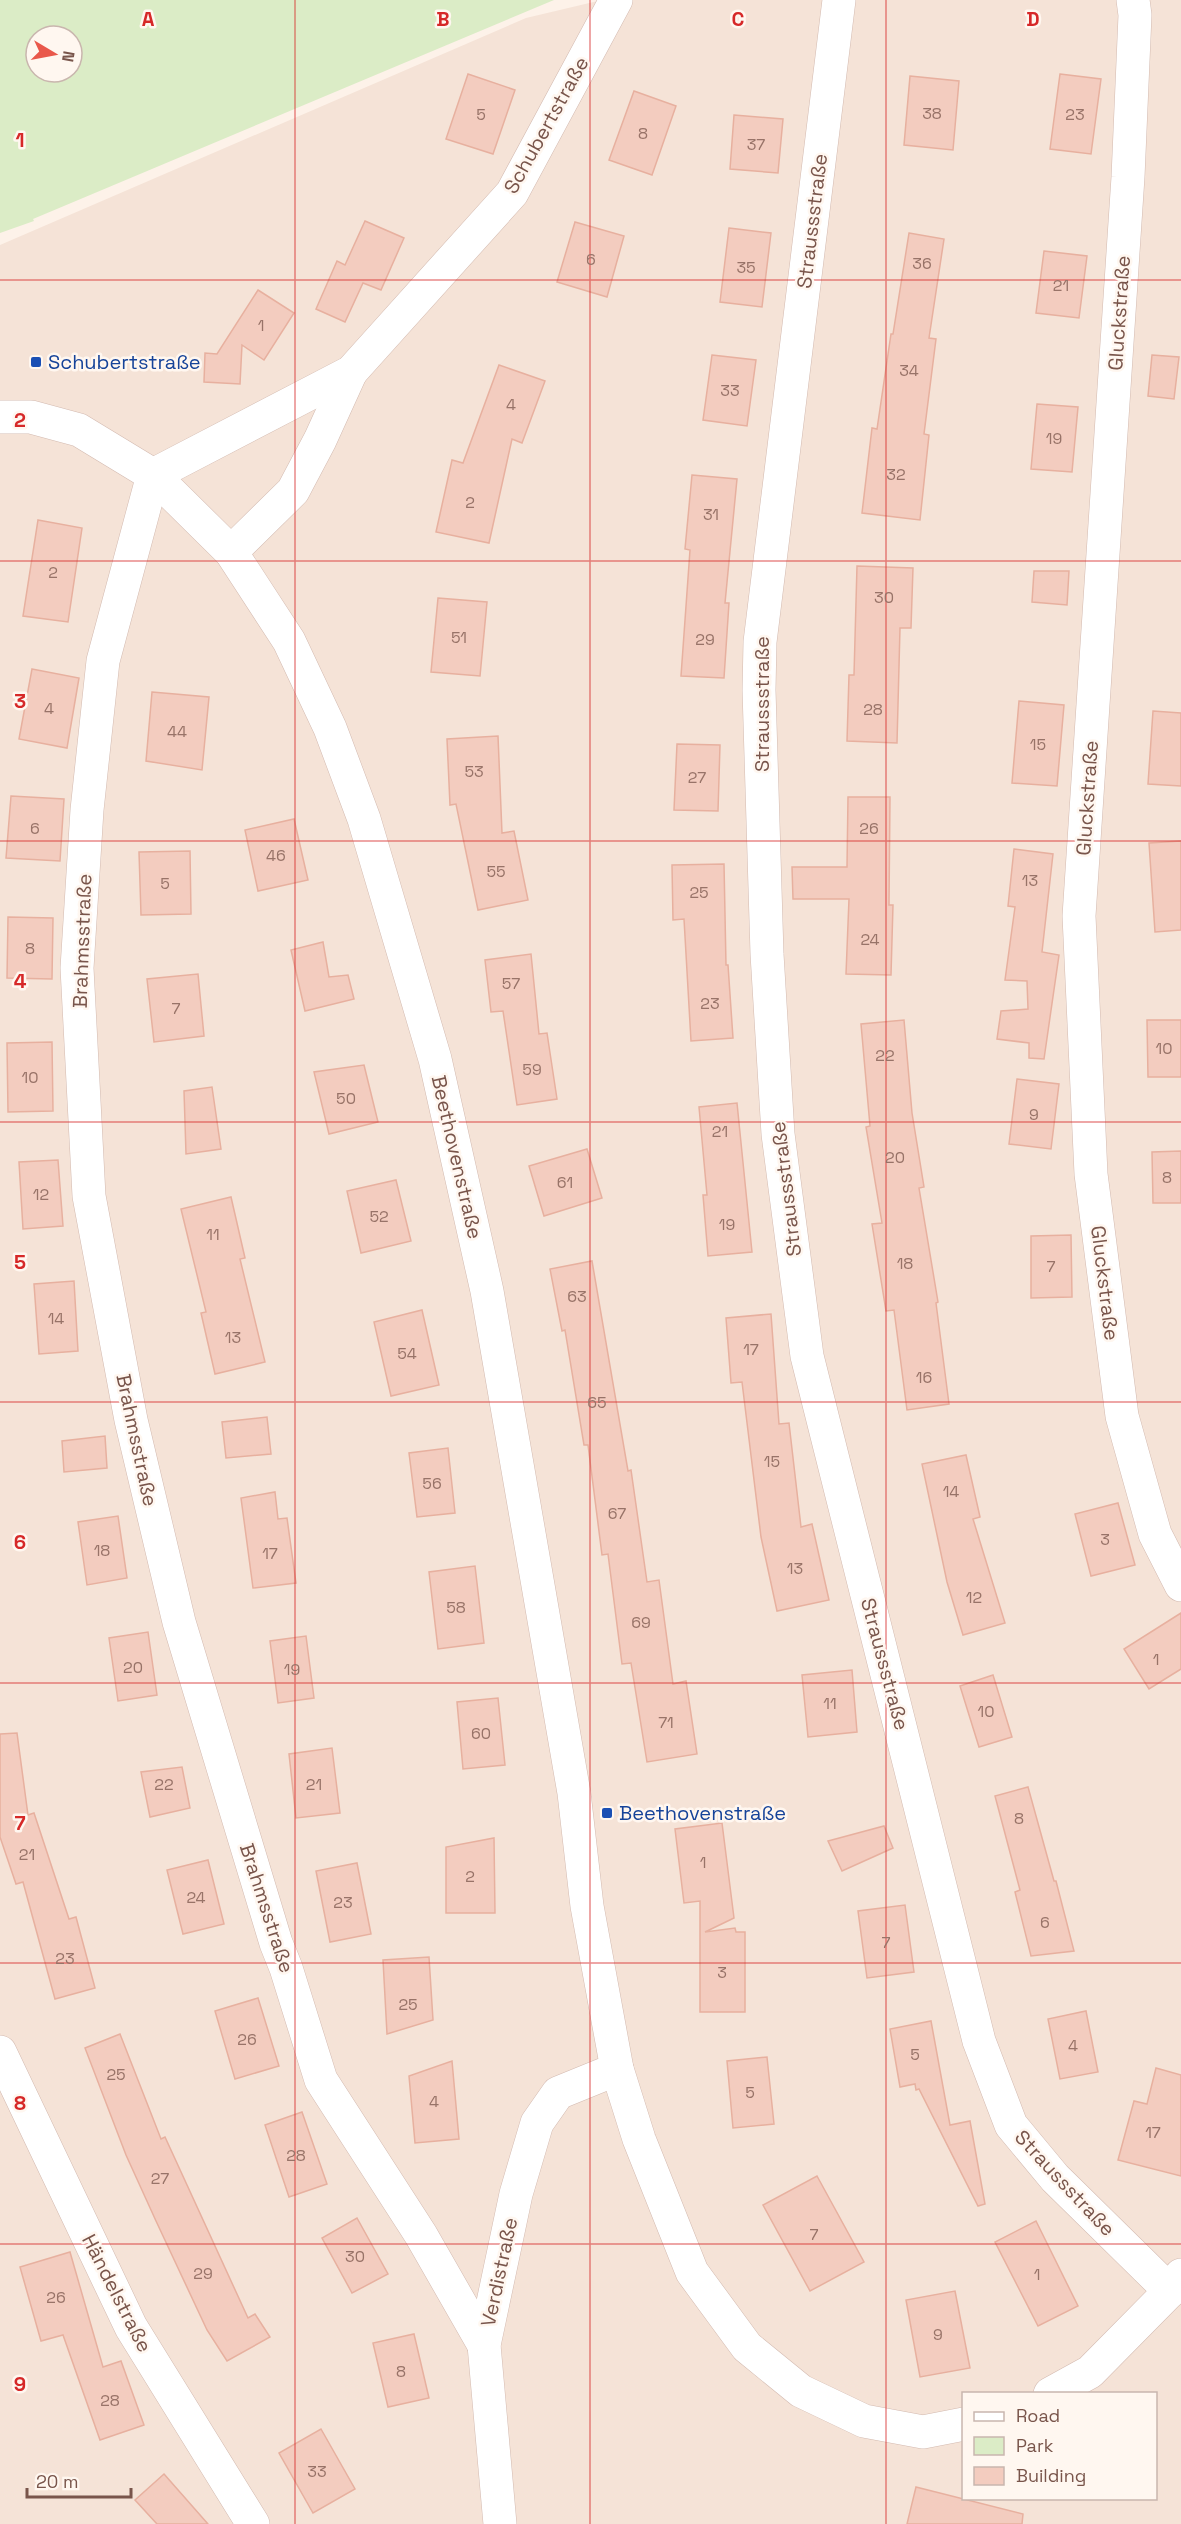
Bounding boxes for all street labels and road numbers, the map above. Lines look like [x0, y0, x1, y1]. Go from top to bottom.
street label: Schubertstraße [498, 52, 594, 198]
street label: Straussstraße [791, 152, 833, 290]
street label: Gluckstraße [1102, 255, 1136, 371]
street label: Straussstraße [749, 636, 775, 772]
street label: Gluckstraße [1070, 740, 1104, 856]
street label: Brahmsstraße [67, 873, 97, 1009]
street label: Beethovenstraße [426, 1073, 488, 1241]
street label: Straussstraße [765, 1120, 807, 1258]
street label: Gluckstraße [1085, 1224, 1125, 1342]
street label: Brahmsstraße [110, 1371, 164, 1509]
street label: Straussstraße [855, 1595, 915, 1733]
street label: Brahmsstraße [234, 1840, 300, 1976]
street label: Straussstraße [1009, 2124, 1121, 2242]
street label: Verdistraße [475, 2215, 523, 2329]
street label: Händelstraße [76, 2230, 158, 2356]

